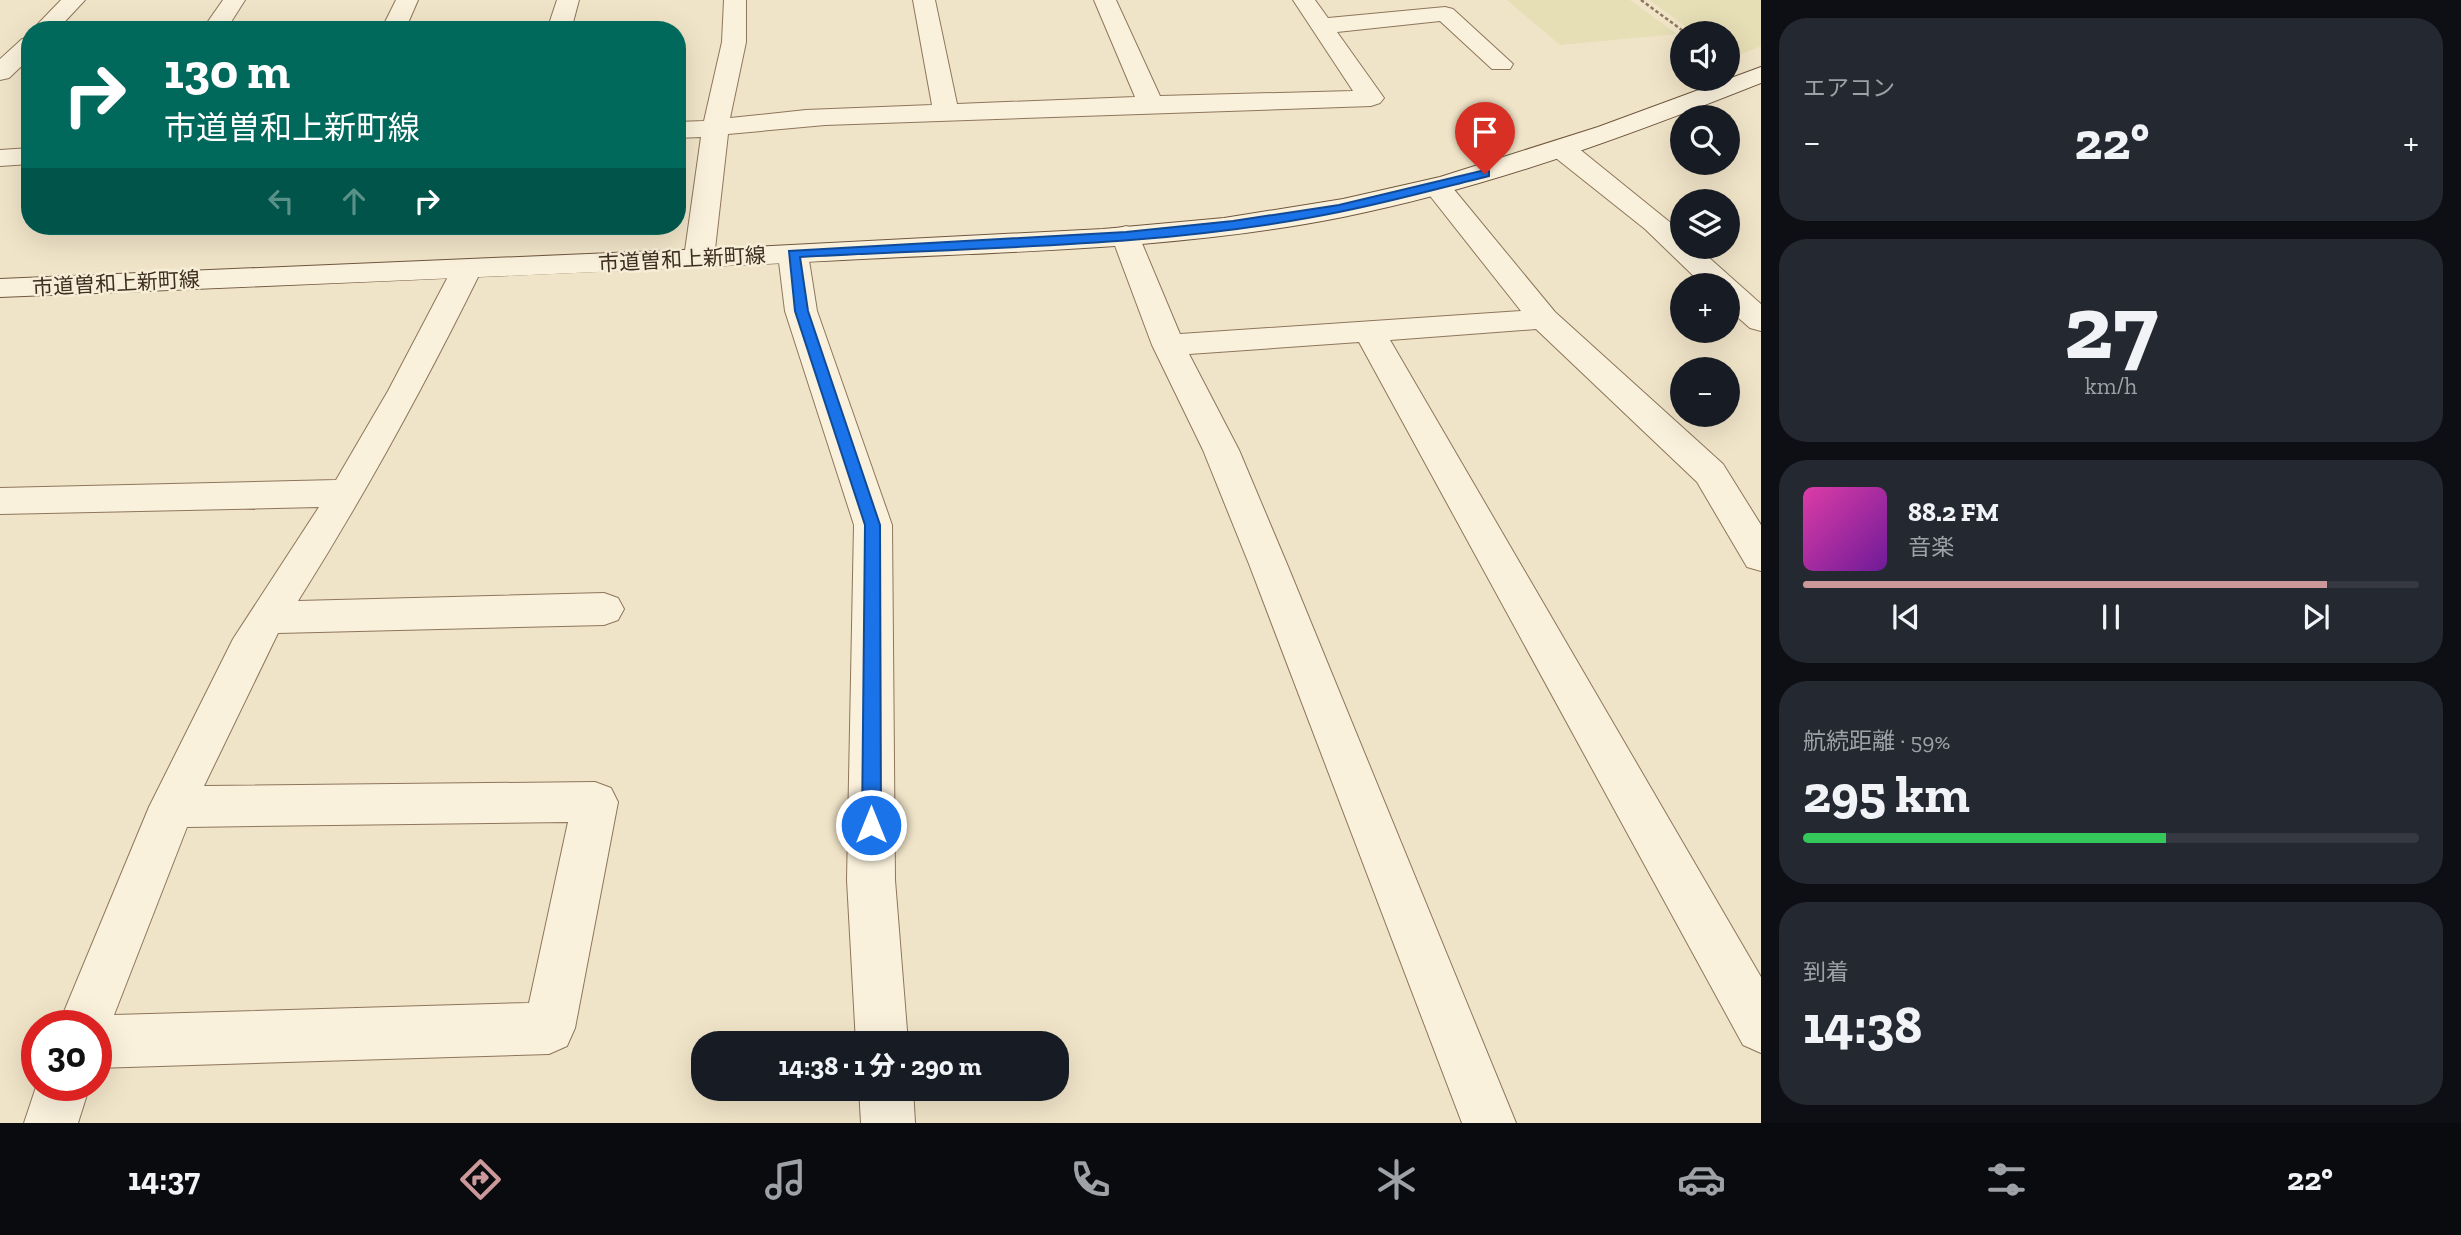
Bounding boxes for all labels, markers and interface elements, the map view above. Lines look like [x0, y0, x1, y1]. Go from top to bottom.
map controls [1670, 21, 1740, 427]
button: sound [1670, 21, 1740, 91]
text: 130 m [164, 42, 290, 101]
icon: right [49, 49, 140, 140]
text: エアコン [1803, 74, 1895, 102]
pin [1455, 102, 1515, 174]
button: search [1670, 105, 1740, 175]
text: 市道曽和上新町線 [164, 109, 420, 147]
text: 22° [2075, 110, 2149, 172]
icon: arrive [1466, 113, 1504, 151]
text: − [1803, 119, 1821, 165]
text: + [2403, 119, 2419, 165]
icon: left [262, 182, 300, 220]
icon: ahead [335, 182, 373, 220]
icon: right [408, 182, 446, 220]
button: layers [1670, 189, 1740, 259]
street label: 市道曽和上新町線 [597, 242, 767, 276]
street label: 市道曽和上新町線 [31, 266, 201, 300]
text: 27 [2064, 272, 2158, 381]
button: + [1670, 273, 1740, 343]
button: − [1670, 357, 1740, 427]
text: km/h [2085, 372, 2137, 400]
text: 88.2 FM [1908, 496, 1999, 528]
text: 音楽 [1908, 533, 1954, 561]
icon: previous [1887, 598, 1925, 636]
icon: pause [2092, 598, 2130, 636]
icon: next [2297, 598, 2335, 636]
text: 航続距離 · 59% [1803, 727, 1950, 755]
text: 295 km [1803, 763, 1970, 825]
position arrow [834, 788, 908, 862]
text: 到着 [1803, 958, 1849, 986]
text: 14:38 [1803, 994, 1922, 1056]
speed limit sign: 30 [21, 1010, 112, 1101]
text: 14:38 · 1 分 · 290 m [779, 1050, 981, 1082]
icon: directions [456, 1155, 505, 1204]
icon: music [761, 1155, 810, 1204]
icon: phone [1066, 1155, 1115, 1204]
icon: climate [1372, 1155, 1421, 1204]
icon: car [1677, 1155, 1726, 1204]
icon: filters [1982, 1155, 2031, 1204]
text: 14:37 [128, 1160, 200, 1198]
text: 22° [2287, 1160, 2333, 1198]

